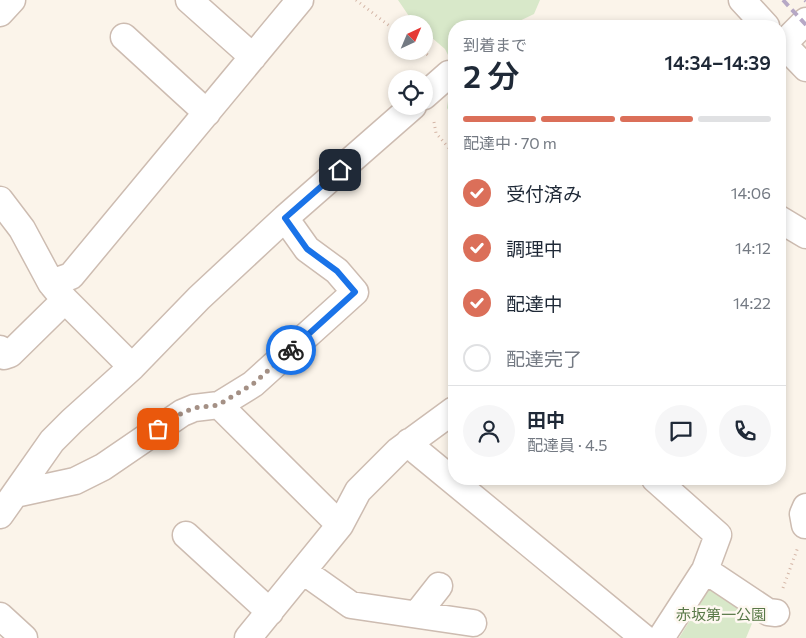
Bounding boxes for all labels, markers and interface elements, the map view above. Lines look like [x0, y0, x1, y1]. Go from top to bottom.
north arrow [388, 15, 432, 60]
map controls [388, 15, 433, 115]
text: 到着まで [463, 35, 527, 54]
text: 14:34–14:39 [665, 51, 771, 74]
text: 2 分 [463, 55, 519, 95]
button: locate [388, 70, 433, 115]
text: 配達中 · 70 m [463, 133, 557, 152]
pin [319, 149, 361, 191]
icon: home [326, 156, 354, 184]
icon: check [463, 179, 491, 207]
text: 受付済み [506, 182, 582, 205]
text: 14:06 [731, 183, 771, 202]
icon: check [463, 234, 491, 262]
text: 調理中 [506, 237, 563, 260]
text: 14:12 [735, 238, 771, 257]
icon: check [463, 289, 491, 317]
text: 配達中 [506, 292, 563, 315]
text: 14:22 [733, 293, 771, 312]
courier [266, 325, 316, 375]
icon: bike [277, 336, 305, 364]
text: 配達完了 [506, 347, 582, 370]
button: person [463, 405, 515, 457]
button: chat [655, 405, 707, 457]
button: phone [719, 405, 771, 457]
pin [137, 408, 179, 450]
text: 田中 [527, 408, 565, 431]
icon: bag [144, 415, 172, 443]
text: 配達員 · 4.5 [527, 435, 607, 454]
park label: 赤坂第一公園 [676, 605, 766, 623]

